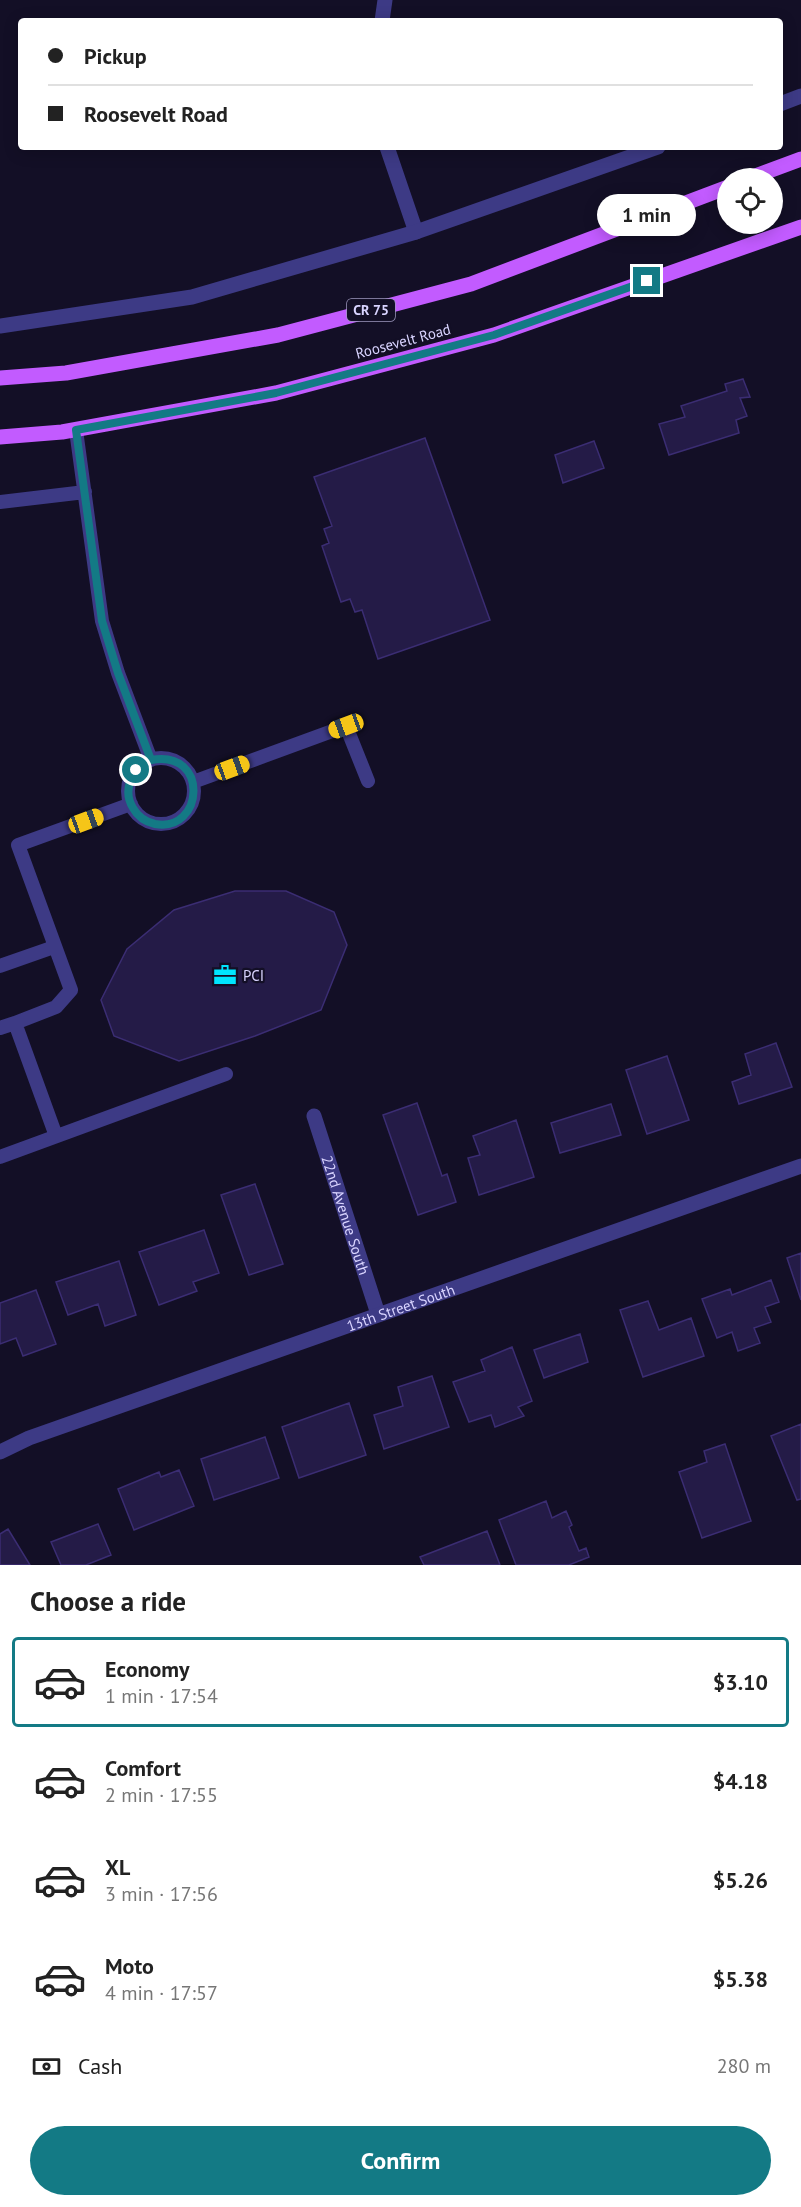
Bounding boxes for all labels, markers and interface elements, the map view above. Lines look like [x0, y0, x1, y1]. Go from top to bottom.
text: Pickup [84, 42, 147, 70]
text: Roosevelt Road [84, 100, 228, 128]
map controls [717, 168, 783, 234]
button: locate [717, 168, 783, 234]
callout: 1 min [598, 194, 696, 236]
text: 1 min [622, 202, 671, 228]
route end [633, 267, 660, 294]
road number: CR 75 [347, 299, 395, 321]
street label: Roosevelt Road [353, 319, 453, 363]
car [326, 711, 366, 741]
car [212, 753, 252, 783]
route start [122, 756, 149, 783]
car [66, 806, 106, 836]
office icon: PCI [212, 962, 238, 988]
place label: PCI [243, 966, 264, 985]
street label: 22nd Avenue South [318, 1153, 374, 1277]
street label: 13th Street South [344, 1279, 457, 1335]
text: Choose a ride [30, 1584, 186, 1618]
icon: car [33, 1655, 87, 1709]
text: Economy [105, 1655, 189, 1683]
text: $3.10 [713, 1668, 768, 1696]
text: 1 min · 17:54 [105, 1683, 218, 1709]
icon: car [33, 1754, 87, 1808]
text: Comfort [105, 1754, 181, 1782]
text: $4.18 [713, 1767, 768, 1795]
text: 2 min · 17:55 [105, 1782, 218, 1808]
icon: car [33, 1853, 87, 1907]
text: XL [105, 1853, 130, 1881]
text: $5.26 [713, 1866, 768, 1894]
text: 3 min · 17:56 [105, 1881, 218, 1907]
icon: car [33, 1952, 87, 2006]
text: Moto [105, 1952, 154, 1980]
text: $5.38 [713, 1965, 768, 1993]
text: 4 min · 17:57 [105, 1980, 218, 2006]
icon: cash [30, 2050, 63, 2083]
text: Cash [78, 2052, 122, 2080]
text: 280 m [717, 2053, 771, 2079]
button: Confirm [30, 2126, 771, 2195]

